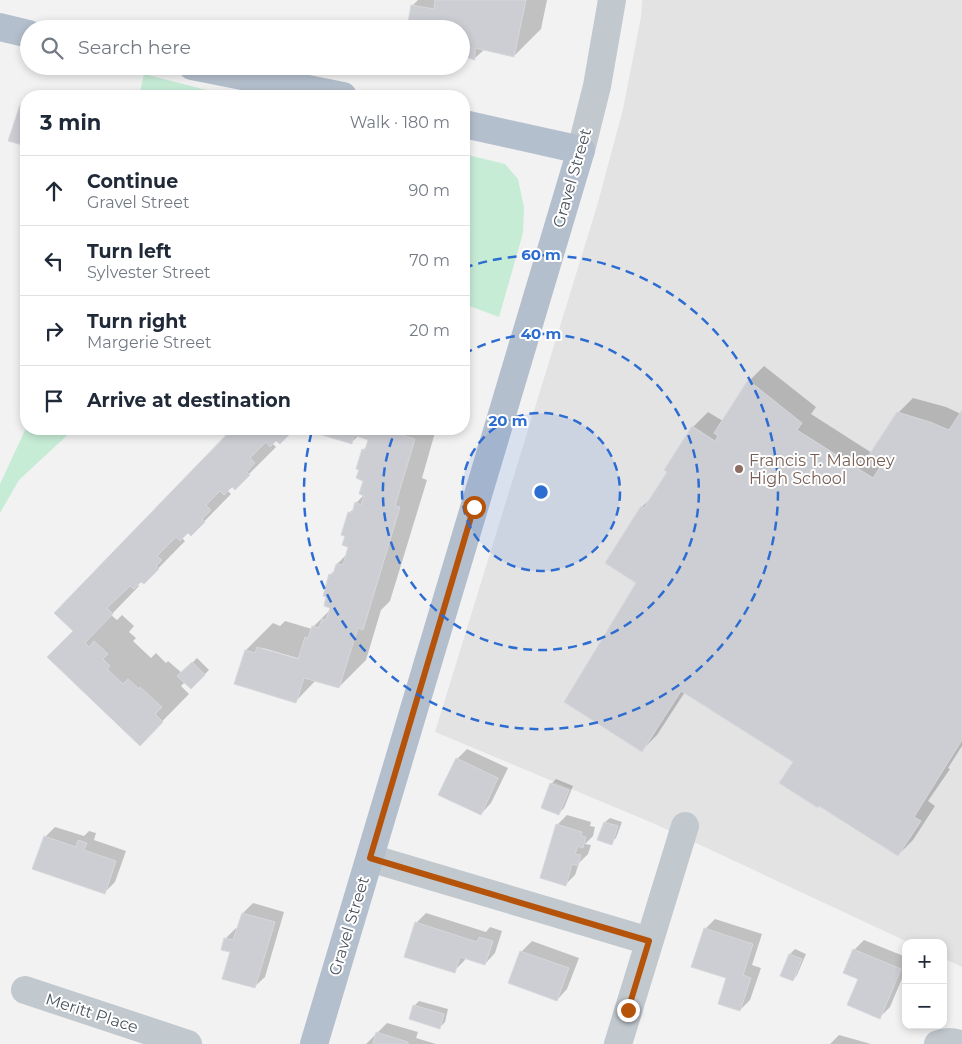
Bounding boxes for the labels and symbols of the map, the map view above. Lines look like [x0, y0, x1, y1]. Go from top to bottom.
street label: Gravel Street [549, 126, 595, 230]
text: 60 m [521, 245, 561, 264]
text: 40 m [521, 324, 561, 343]
text: 20 m [488, 411, 528, 430]
place label: Francis T. Maloney High School [749, 451, 895, 488]
marker: Francis T. Maloney High School [733, 463, 745, 475]
centre of rings [532, 483, 550, 501]
route start [463, 496, 486, 519]
street label: Gravel Street [325, 874, 373, 978]
street label: Meritt Place [43, 989, 141, 1037]
route end [617, 999, 640, 1022]

